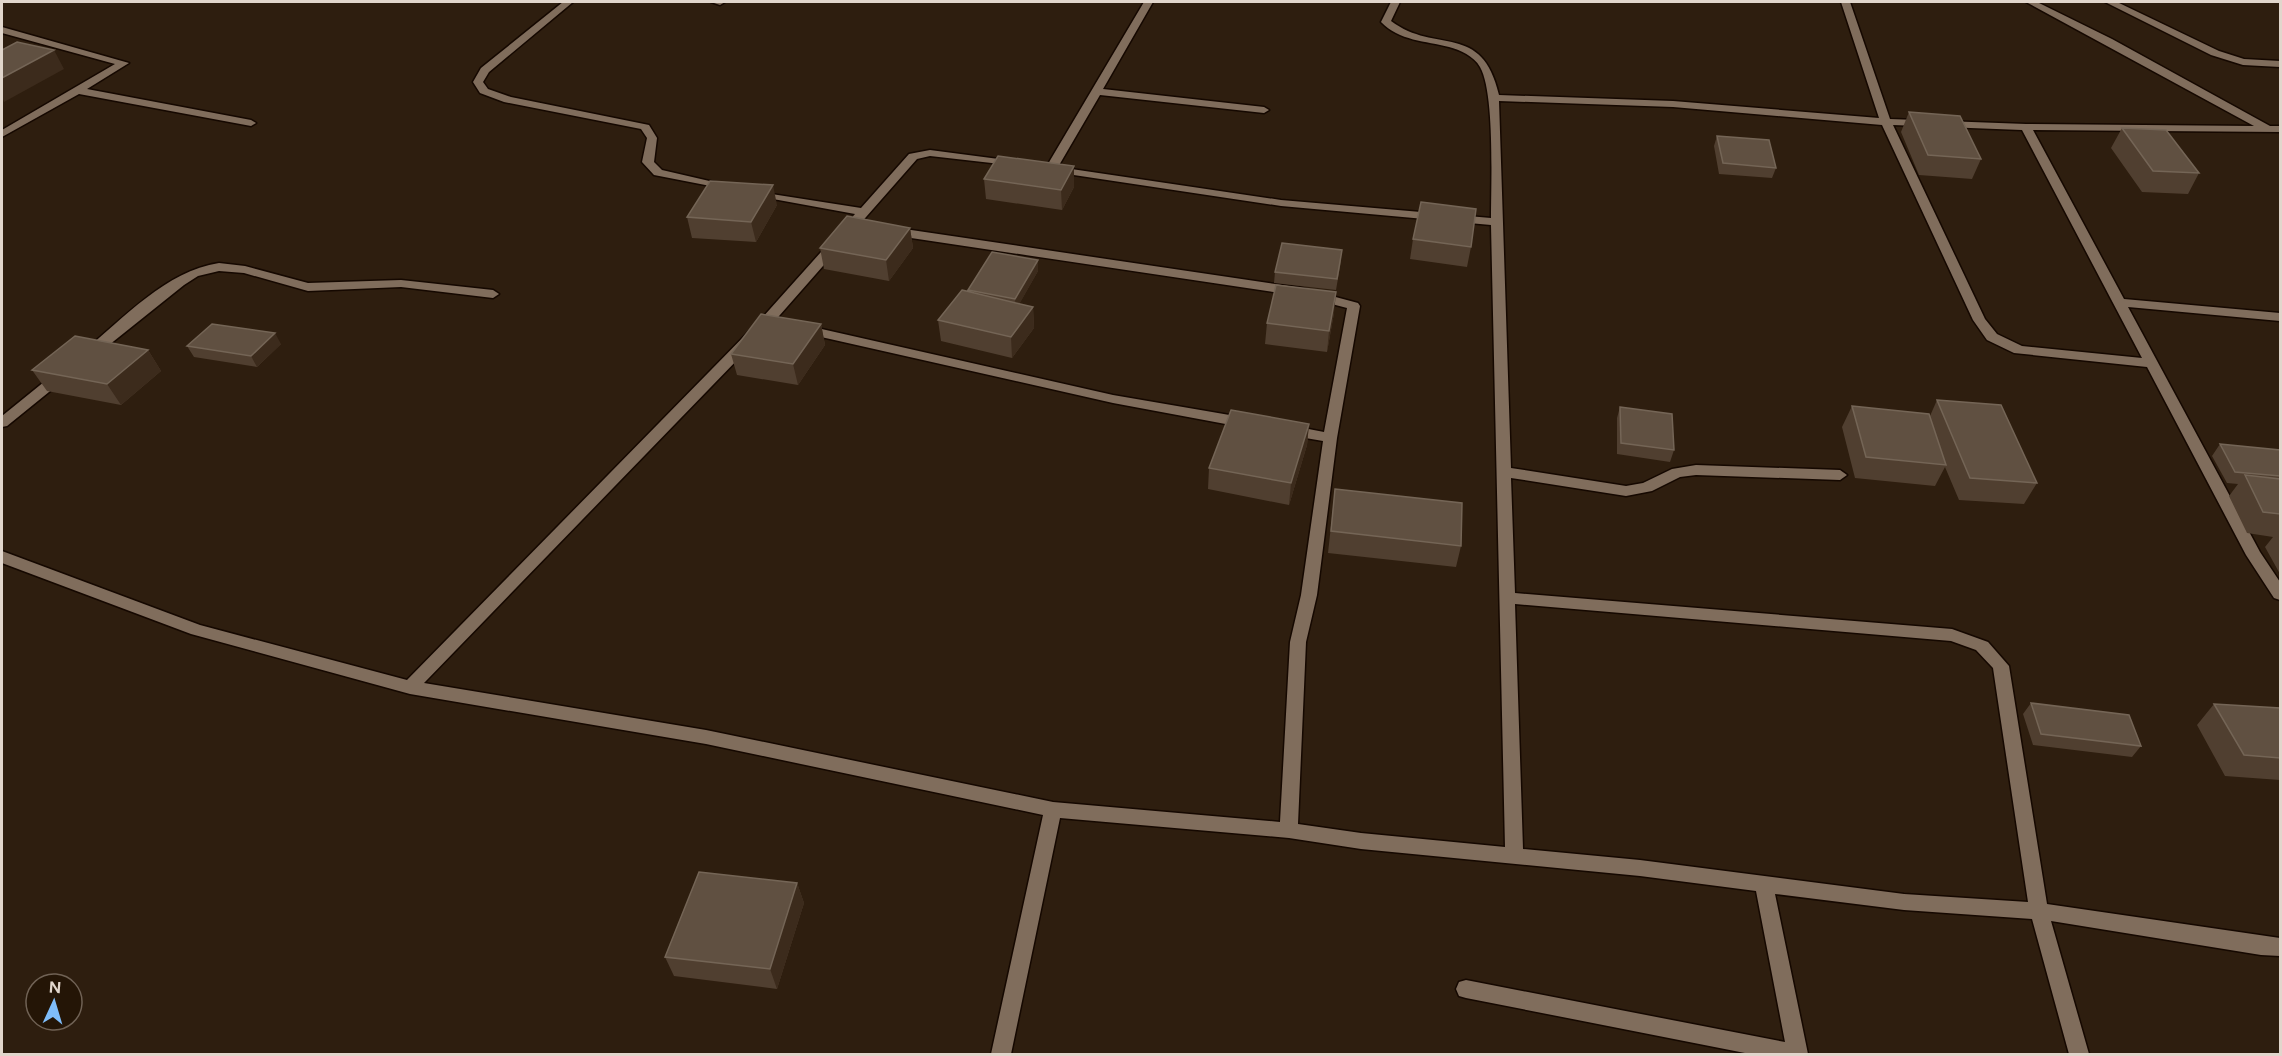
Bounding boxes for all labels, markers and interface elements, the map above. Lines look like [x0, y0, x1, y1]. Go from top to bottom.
north arrow [24, 972, 84, 1032]
text: N [48, 978, 62, 997]

